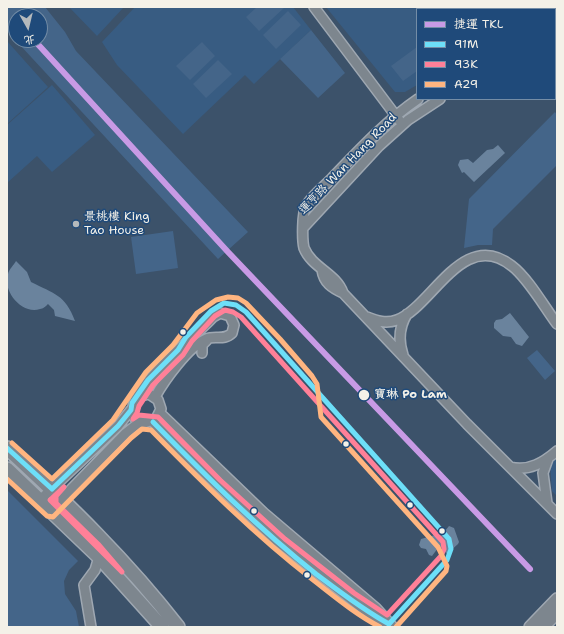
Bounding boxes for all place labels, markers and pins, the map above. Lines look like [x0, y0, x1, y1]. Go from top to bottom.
place label: 景桃樓 King Tao House [84, 210, 150, 238]
marker: 景桃樓 King Tao House [71, 219, 81, 229]
unlabelled marker [178, 327, 188, 337]
marker: 寶琳 Po Lam [357, 388, 371, 402]
place label: 寶琳 Po Lam [374, 388, 447, 402]
unlabelled marker [341, 439, 351, 449]
unlabelled marker [405, 500, 415, 510]
unlabelled marker [249, 506, 259, 516]
unlabelled marker [437, 526, 447, 536]
unlabelled marker [302, 570, 312, 580]

